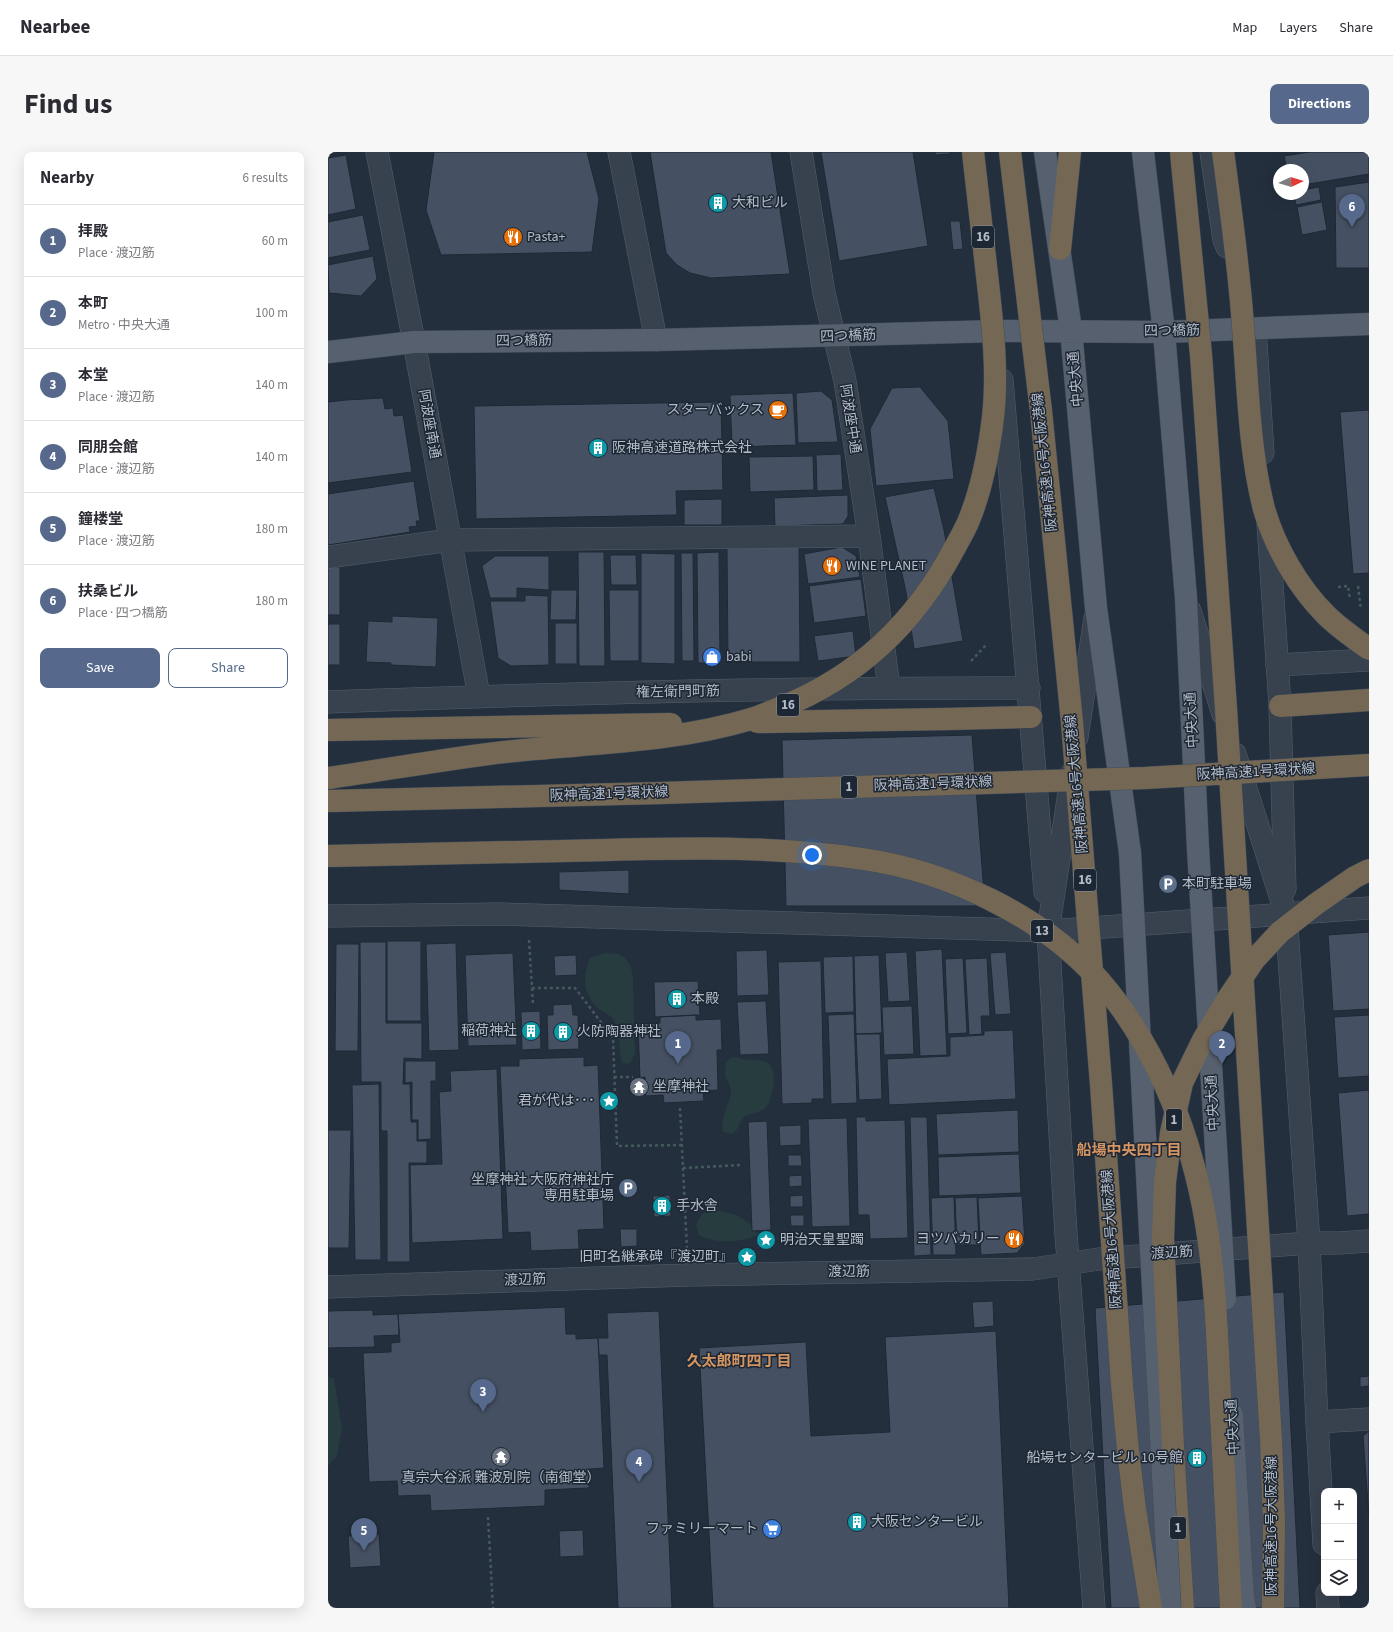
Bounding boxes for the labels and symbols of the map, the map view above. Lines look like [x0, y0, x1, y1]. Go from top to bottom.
north arrow [1273, 164, 1309, 200]
building icon: 大和ビル [707, 192, 729, 214]
place label: 大和ビル [732, 193, 788, 213]
pin: 6 [1339, 194, 1365, 227]
restaurant icon: Pasta+ [502, 226, 524, 248]
road number: 16 [972, 226, 994, 248]
place label: Pasta+ [527, 227, 565, 247]
street label: 四つ橋筋 [1144, 321, 1200, 341]
street label: 四つ橋筋 [820, 325, 876, 347]
street label: 四つ橋筋 [496, 331, 552, 351]
street label: 中央大通 [1064, 350, 1088, 408]
street label: 阿波座中通 [835, 383, 865, 455]
street label: 阿波座南通 [413, 388, 445, 460]
street label: 阪神高速16号大阪港線 [1028, 391, 1062, 533]
cafe icon: スターバックス [767, 399, 789, 421]
place label: スターバックス [667, 400, 764, 420]
building icon: 阪神高速道路株式会社 [587, 437, 609, 459]
place label: 阪神高速道路株式会社 [612, 438, 752, 458]
restaurant icon: WINE PLANET [821, 555, 843, 577]
place label: WINE PLANET [846, 556, 927, 576]
shop icon: babi [701, 646, 723, 668]
place label: babi [726, 647, 752, 667]
street label: 権左衛門町筋 [636, 681, 720, 703]
street label: 中央大通 [1181, 692, 1203, 748]
road number: 16 [777, 694, 799, 716]
street label: 阪神高速16号大阪港線 [1061, 713, 1093, 855]
street label: 阪神高速1号環状線 [1196, 759, 1316, 785]
street label: 阪神高速1号環状線 [873, 772, 993, 796]
road number: 1 [841, 776, 857, 798]
street label: 阪神高速1号環状線 [549, 782, 669, 806]
your location [802, 845, 822, 865]
road number: 16 [1074, 869, 1096, 891]
parking icon: 本町駐車場 [1157, 873, 1179, 895]
place label: 本町駐車場 [1182, 874, 1252, 894]
road number: 13 [1031, 920, 1053, 942]
building icon: 本殿 [666, 988, 688, 1010]
place label: 本殿 [691, 989, 719, 1009]
building icon: 稲荷神社 [520, 1020, 542, 1042]
place label: 稲荷神社 [461, 1021, 517, 1041]
building icon: 火防陶器神社 [552, 1021, 574, 1043]
place label: 火防陶器神社 [577, 1022, 661, 1042]
pin: 1 [665, 1031, 691, 1064]
pin: 2 [1209, 1031, 1235, 1064]
street label: 中央大通 [1202, 1075, 1224, 1131]
temple icon: 坐摩神社 [628, 1076, 650, 1098]
place label: 坐摩神社 [653, 1077, 709, 1097]
place icon: 君が代は･･･ [598, 1090, 620, 1112]
place label: 君が代は･･･ [518, 1091, 595, 1111]
road number: 1 [1166, 1109, 1182, 1131]
district label: 船場中央四丁目 [1076, 1140, 1182, 1161]
street label: 阪神高速16号大阪港線 [1097, 1169, 1127, 1309]
place label: 坐摩神社 大阪府神社庁 専用駐車場 [471, 1170, 614, 1206]
parking icon: 坐摩神社 大阪府神社庁 専用駐車場 [617, 1177, 639, 1199]
building icon: 手水舎 [651, 1195, 673, 1217]
place label: 手水舎 [676, 1196, 718, 1216]
restaurant icon: ヨツバカリー [1003, 1228, 1025, 1250]
place icon: 明治天皇聖躅 [755, 1229, 777, 1251]
place label: ヨツバカリー [916, 1229, 1000, 1249]
place label: 明治天皇聖躅 [780, 1230, 864, 1250]
street label: 渡辺筋 [1150, 1242, 1194, 1264]
place icon: 旧町名継承碑『渡辺町』 [736, 1246, 758, 1268]
place label: 旧町名継承碑『渡辺町』 [579, 1247, 733, 1267]
street label: 渡辺筋 [828, 1262, 870, 1282]
street label: 渡辺筋 [504, 1269, 546, 1291]
district label: 久太郎町四丁目 [686, 1351, 792, 1372]
pin: 3 [470, 1379, 496, 1412]
street label: 中央大通 [1222, 1399, 1244, 1455]
temple icon: 真宗大谷派 難波別院（南御堂） [490, 1446, 512, 1468]
building icon: 船場センタービル 10号館 [1186, 1447, 1208, 1469]
place label: 船場センタービル 10号館 [1026, 1448, 1183, 1468]
pin: 4 [626, 1449, 652, 1482]
street label: 阪神高速16号大阪港線 [1262, 1456, 1282, 1596]
place label: 真宗大谷派 難波別院（南御堂） [402, 1468, 600, 1488]
building icon: 大阪センタービル [846, 1511, 868, 1533]
place label: 大阪センタービル [871, 1512, 983, 1532]
road number: 1 [1170, 1517, 1186, 1539]
pin: 5 [351, 1518, 377, 1551]
supermarket icon: ファミリーマート [761, 1518, 783, 1540]
place label: ファミリーマート [646, 1519, 758, 1539]

